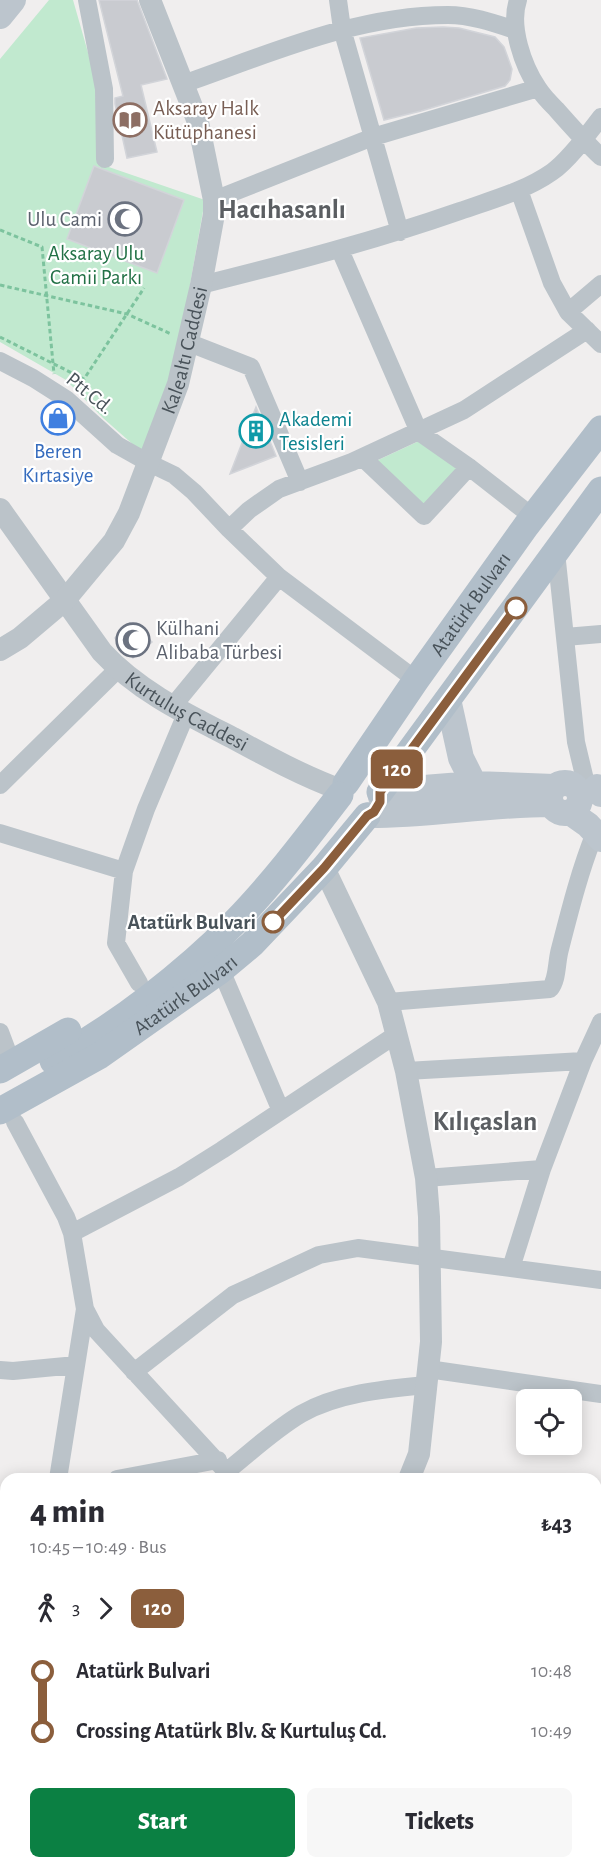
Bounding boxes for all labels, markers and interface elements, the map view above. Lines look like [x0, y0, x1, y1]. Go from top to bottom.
place label: Aksaray Halk Kütüphanesi [153, 98, 259, 143]
library icon: Aksaray Halk Kütüphanesi [112, 102, 148, 138]
district label: Hacıhasanlı [218, 196, 346, 223]
mosque icon: Ulu Cami [107, 201, 143, 237]
place label: Ulu Cami [27, 209, 102, 230]
park label: Aksaray Ulu Camii Parkı [48, 243, 145, 288]
street label: Kalealtı Caddesi [158, 285, 211, 417]
street label: Ptt Cd. [62, 368, 117, 418]
shop icon: Beren Kırtasiye [40, 400, 76, 436]
place label: Akademi Tesisleri [279, 409, 352, 454]
building icon: Akademi Tesisleri [238, 413, 274, 449]
place label: Beren Kırtasiye [23, 441, 93, 486]
street label: Atatürk Bulvarı [427, 548, 515, 660]
unlabelled marker [505, 597, 527, 619]
place label: Külhani Alibaba Türbesi [156, 618, 282, 663]
mosque icon: Külhani Alibaba Türbesi [115, 622, 151, 658]
street label: Kurtuluş Caddesi [121, 668, 252, 755]
line badge: 120 [362, 750, 432, 788]
text: 120 [383, 759, 411, 780]
marker: Atatürk Bulvari [262, 911, 284, 933]
place label: Atatürk Bulvari [128, 912, 256, 933]
street label: Atatürk Bulvarı [130, 951, 242, 1039]
district label: Kılıçaslan [433, 1108, 537, 1135]
map controls [516, 1389, 582, 1455]
button: locate [516, 1389, 582, 1455]
text: 4 min [30, 1496, 105, 1529]
text: ₺43 [541, 1513, 572, 1535]
text: 10:45 – 10:49 · Bus [30, 1537, 167, 1557]
icon: walk [30, 1592, 63, 1625]
icon: forward [89, 1592, 122, 1625]
text: 3 [72, 1598, 80, 1618]
text: 120 [143, 1598, 172, 1619]
text: Atatürk Bulvari [76, 1660, 211, 1682]
text: 10:48 [531, 1661, 572, 1681]
text: Crossing Atatürk Blv. & Kurtuluş Cd. [76, 1720, 387, 1742]
text: 10:49 [531, 1721, 572, 1741]
button: Start [30, 1788, 295, 1857]
button: Tickets [307, 1788, 572, 1857]

